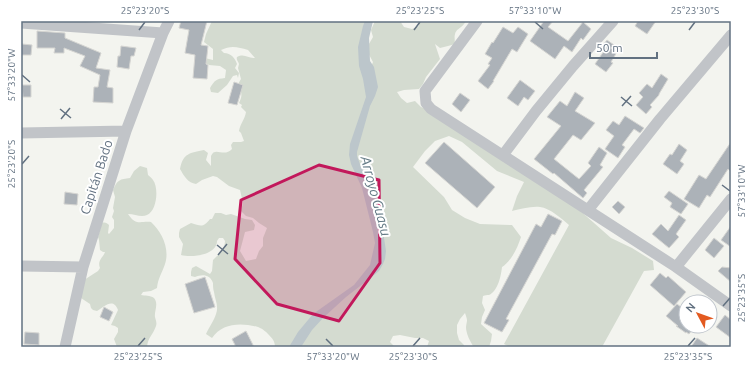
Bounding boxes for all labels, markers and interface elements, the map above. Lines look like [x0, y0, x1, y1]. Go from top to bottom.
text: 25°23'20"S [121, 5, 169, 16]
text: 25°23'25"S [396, 5, 444, 16]
text: 57°33'10"W [509, 5, 561, 16]
text: 25°23'30"S [671, 5, 719, 16]
scale bar [590, 34, 657, 60]
text: 50 m [596, 41, 623, 54]
text: 57°33'20"W [6, 49, 17, 101]
street label: Capitán Bado [77, 138, 115, 216]
text: 25°23'20"S [6, 140, 17, 188]
water label: Arroyo Guasu [357, 153, 394, 238]
text: 57°33'10"W [736, 165, 747, 217]
text: 25°23'35"S [736, 274, 747, 322]
north arrow [678, 294, 718, 334]
text: N [683, 300, 698, 314]
text: 25°23'25"S [114, 351, 162, 362]
text: 57°33'20"W [307, 351, 359, 362]
text: 25°23'30"S [389, 351, 437, 362]
text: 25°23'35"S [664, 351, 712, 362]

